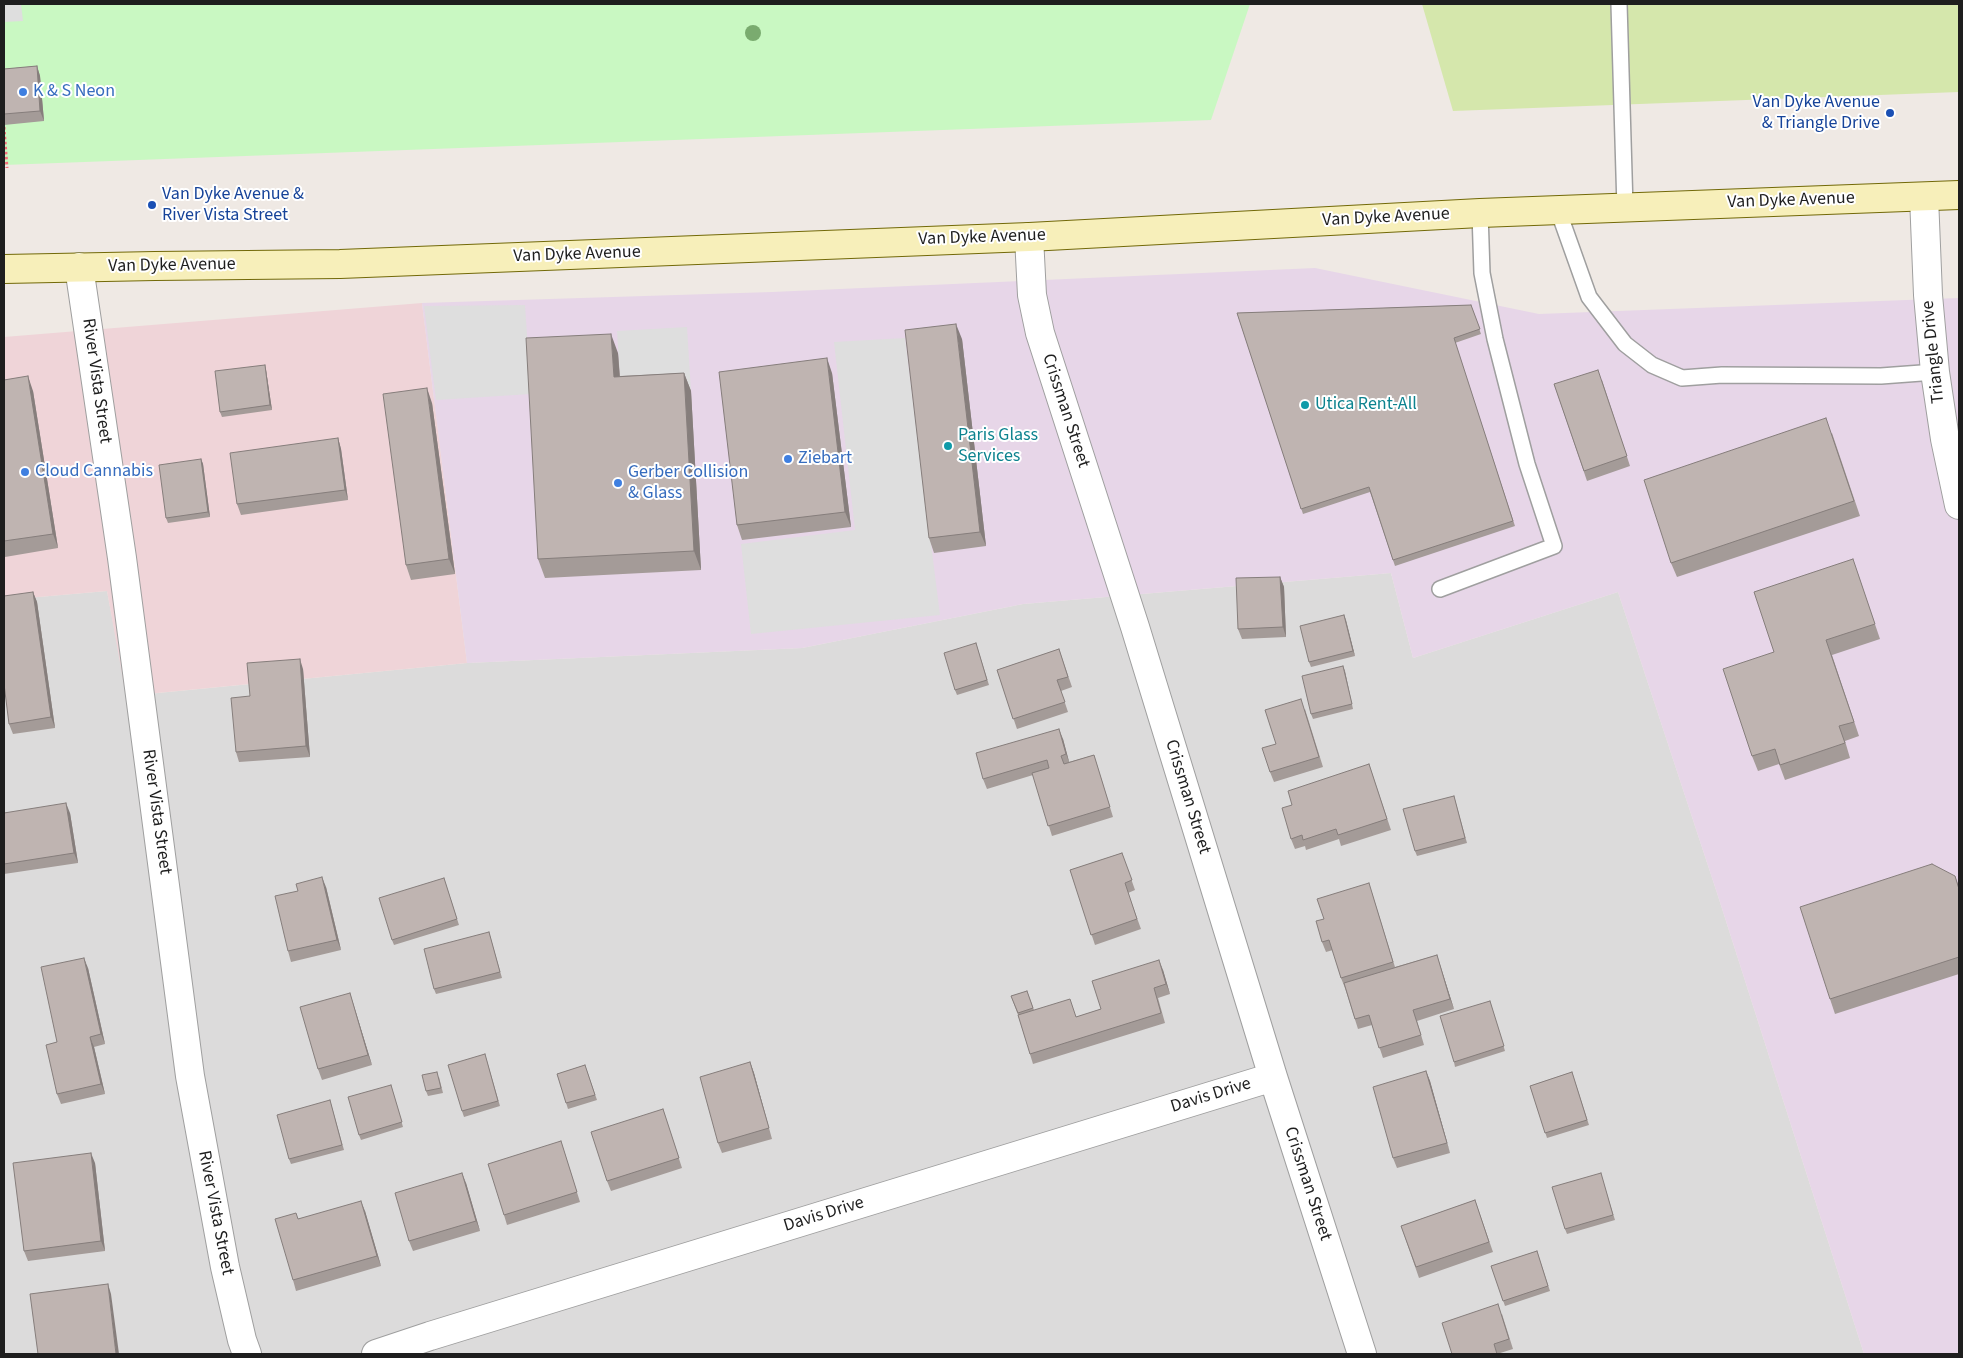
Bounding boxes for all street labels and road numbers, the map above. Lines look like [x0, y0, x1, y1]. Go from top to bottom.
street label: Van Dyke Avenue [1727, 188, 1855, 214]
street label: Van Dyke Avenue [1322, 204, 1450, 232]
street label: Van Dyke Avenue [918, 225, 1046, 251]
street label: Van Dyke Avenue [513, 242, 641, 268]
street label: Van Dyke Avenue [108, 254, 236, 278]
street label: Triangle Drive [1918, 299, 1950, 405]
street label: River Vista Street [77, 317, 115, 445]
street label: Crissman Street [1036, 351, 1094, 471]
street label: Crissman Street [1159, 737, 1215, 857]
street label: River Vista Street [137, 748, 175, 876]
street label: Davis Drive [1168, 1074, 1254, 1118]
street label: Crissman Street [1278, 1124, 1336, 1244]
street label: River Vista Street [192, 1149, 238, 1277]
street label: Davis Drive [781, 1193, 867, 1237]

